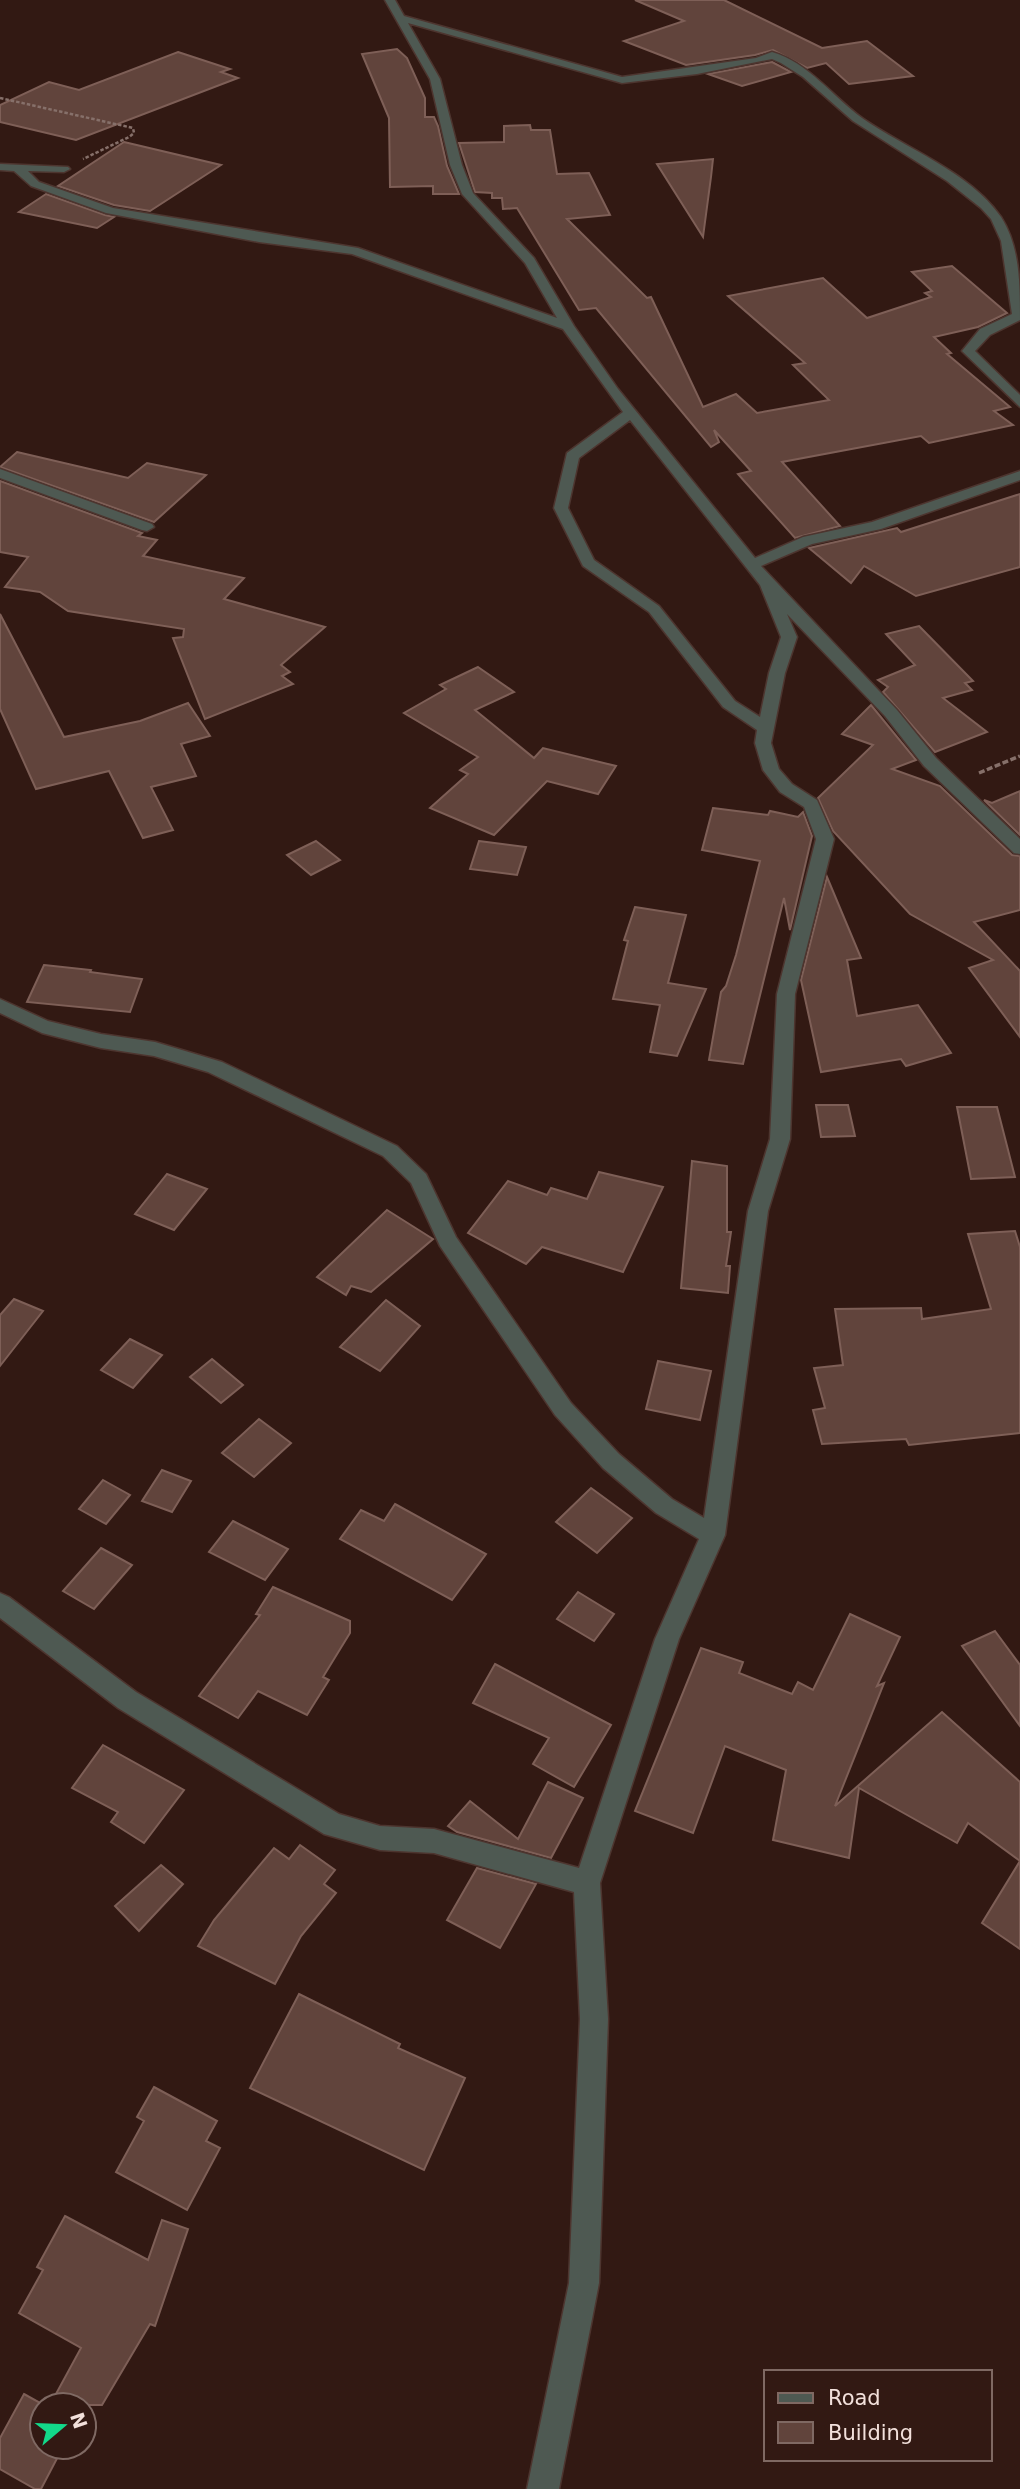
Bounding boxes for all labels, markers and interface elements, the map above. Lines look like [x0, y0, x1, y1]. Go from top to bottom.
legend [764, 2370, 992, 2461]
text: Road [828, 2386, 881, 2410]
north arrow [28, 2391, 98, 2461]
text: N [66, 2409, 92, 2432]
text: Building [828, 2421, 913, 2445]

